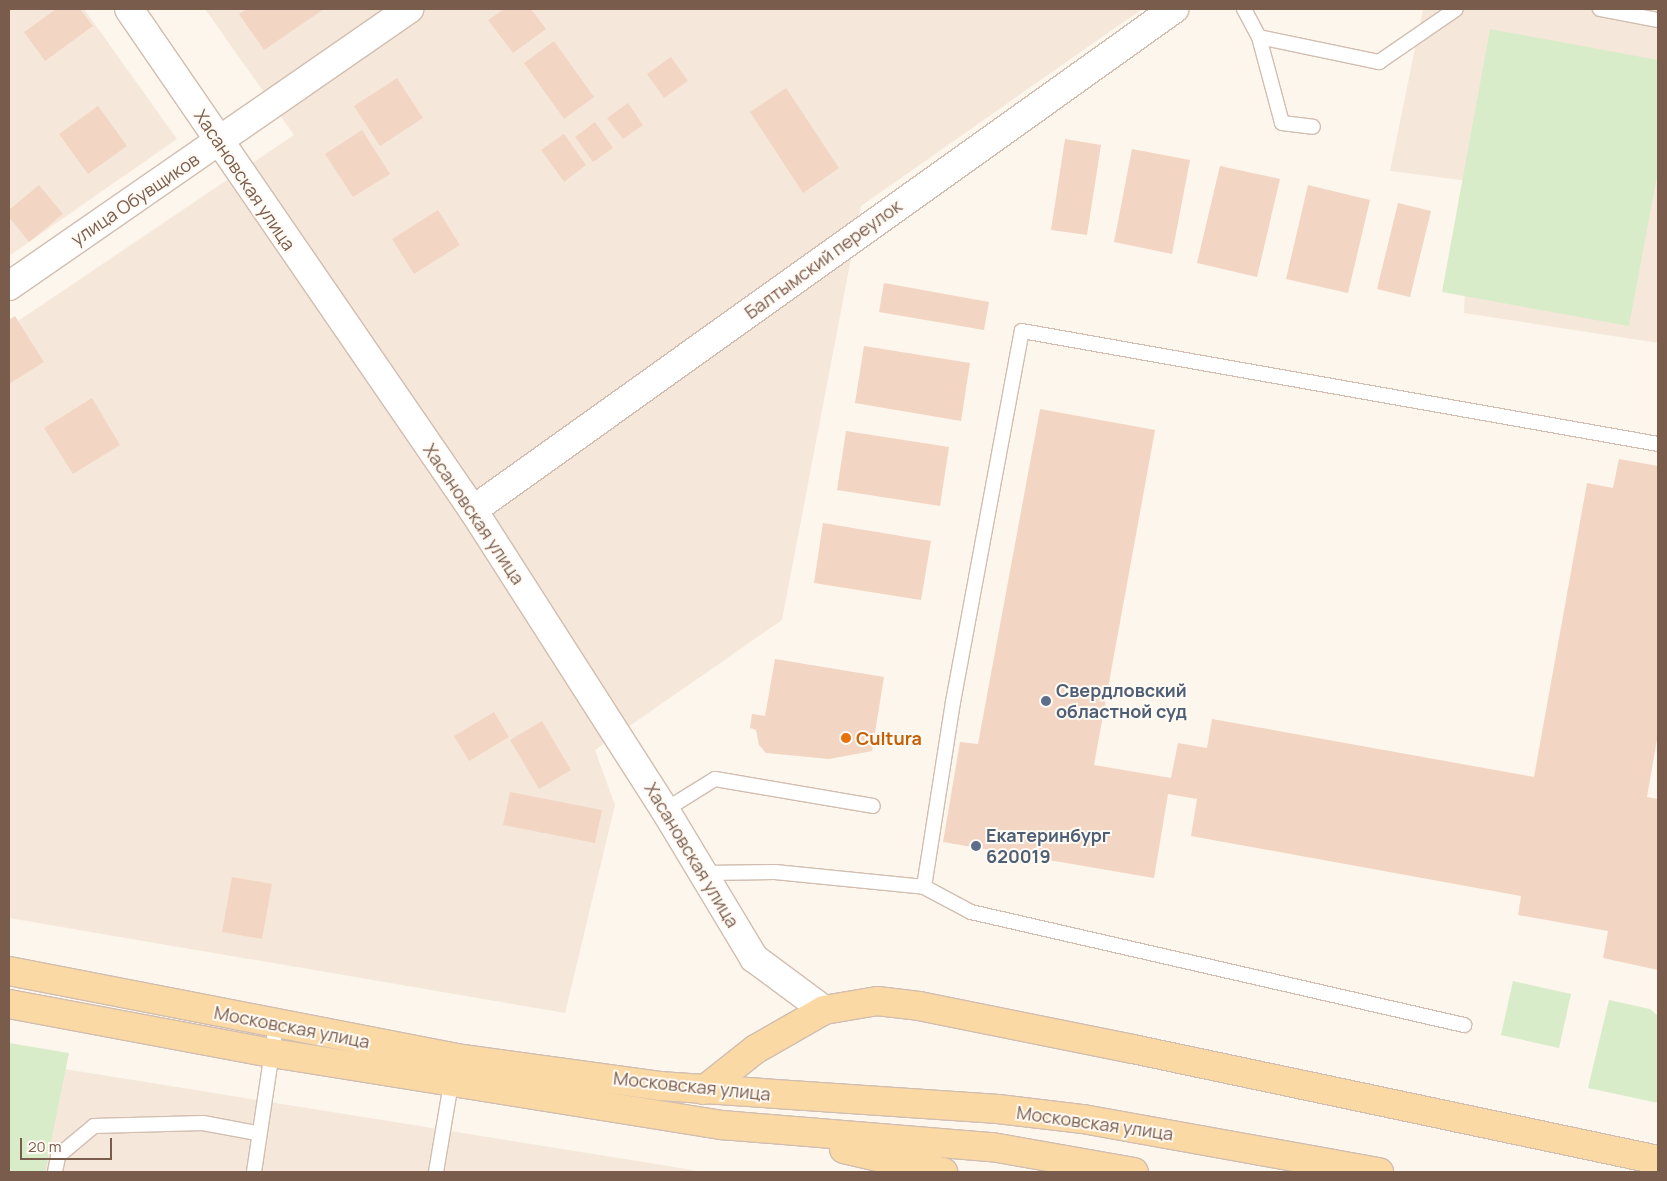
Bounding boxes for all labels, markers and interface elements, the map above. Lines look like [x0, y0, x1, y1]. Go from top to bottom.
street label: Хасановская улица [190, 106, 300, 254]
street label: улица Обувщиков [67, 148, 203, 250]
street label: Балтымский переулок [740, 195, 906, 323]
street label: Хасановская улица [419, 440, 529, 588]
place label: Свердловский областной суд [1056, 680, 1187, 722]
marker: Свердловский областной суд [1040, 695, 1052, 707]
place label: Cultura [856, 727, 922, 749]
marker: Cultura [840, 732, 852, 744]
street label: Хасановская улица [640, 779, 744, 931]
place label: Екатеринбург 620019 [986, 825, 1110, 868]
marker: Екатеринбург 620019 [970, 840, 982, 852]
street label: Московская улица [212, 1001, 372, 1053]
street label: Московская улица [612, 1067, 772, 1105]
street label: Московская улица [1015, 1101, 1175, 1145]
scale bar [22, 1128, 115, 1160]
text: 20 m [28, 1136, 61, 1157]

